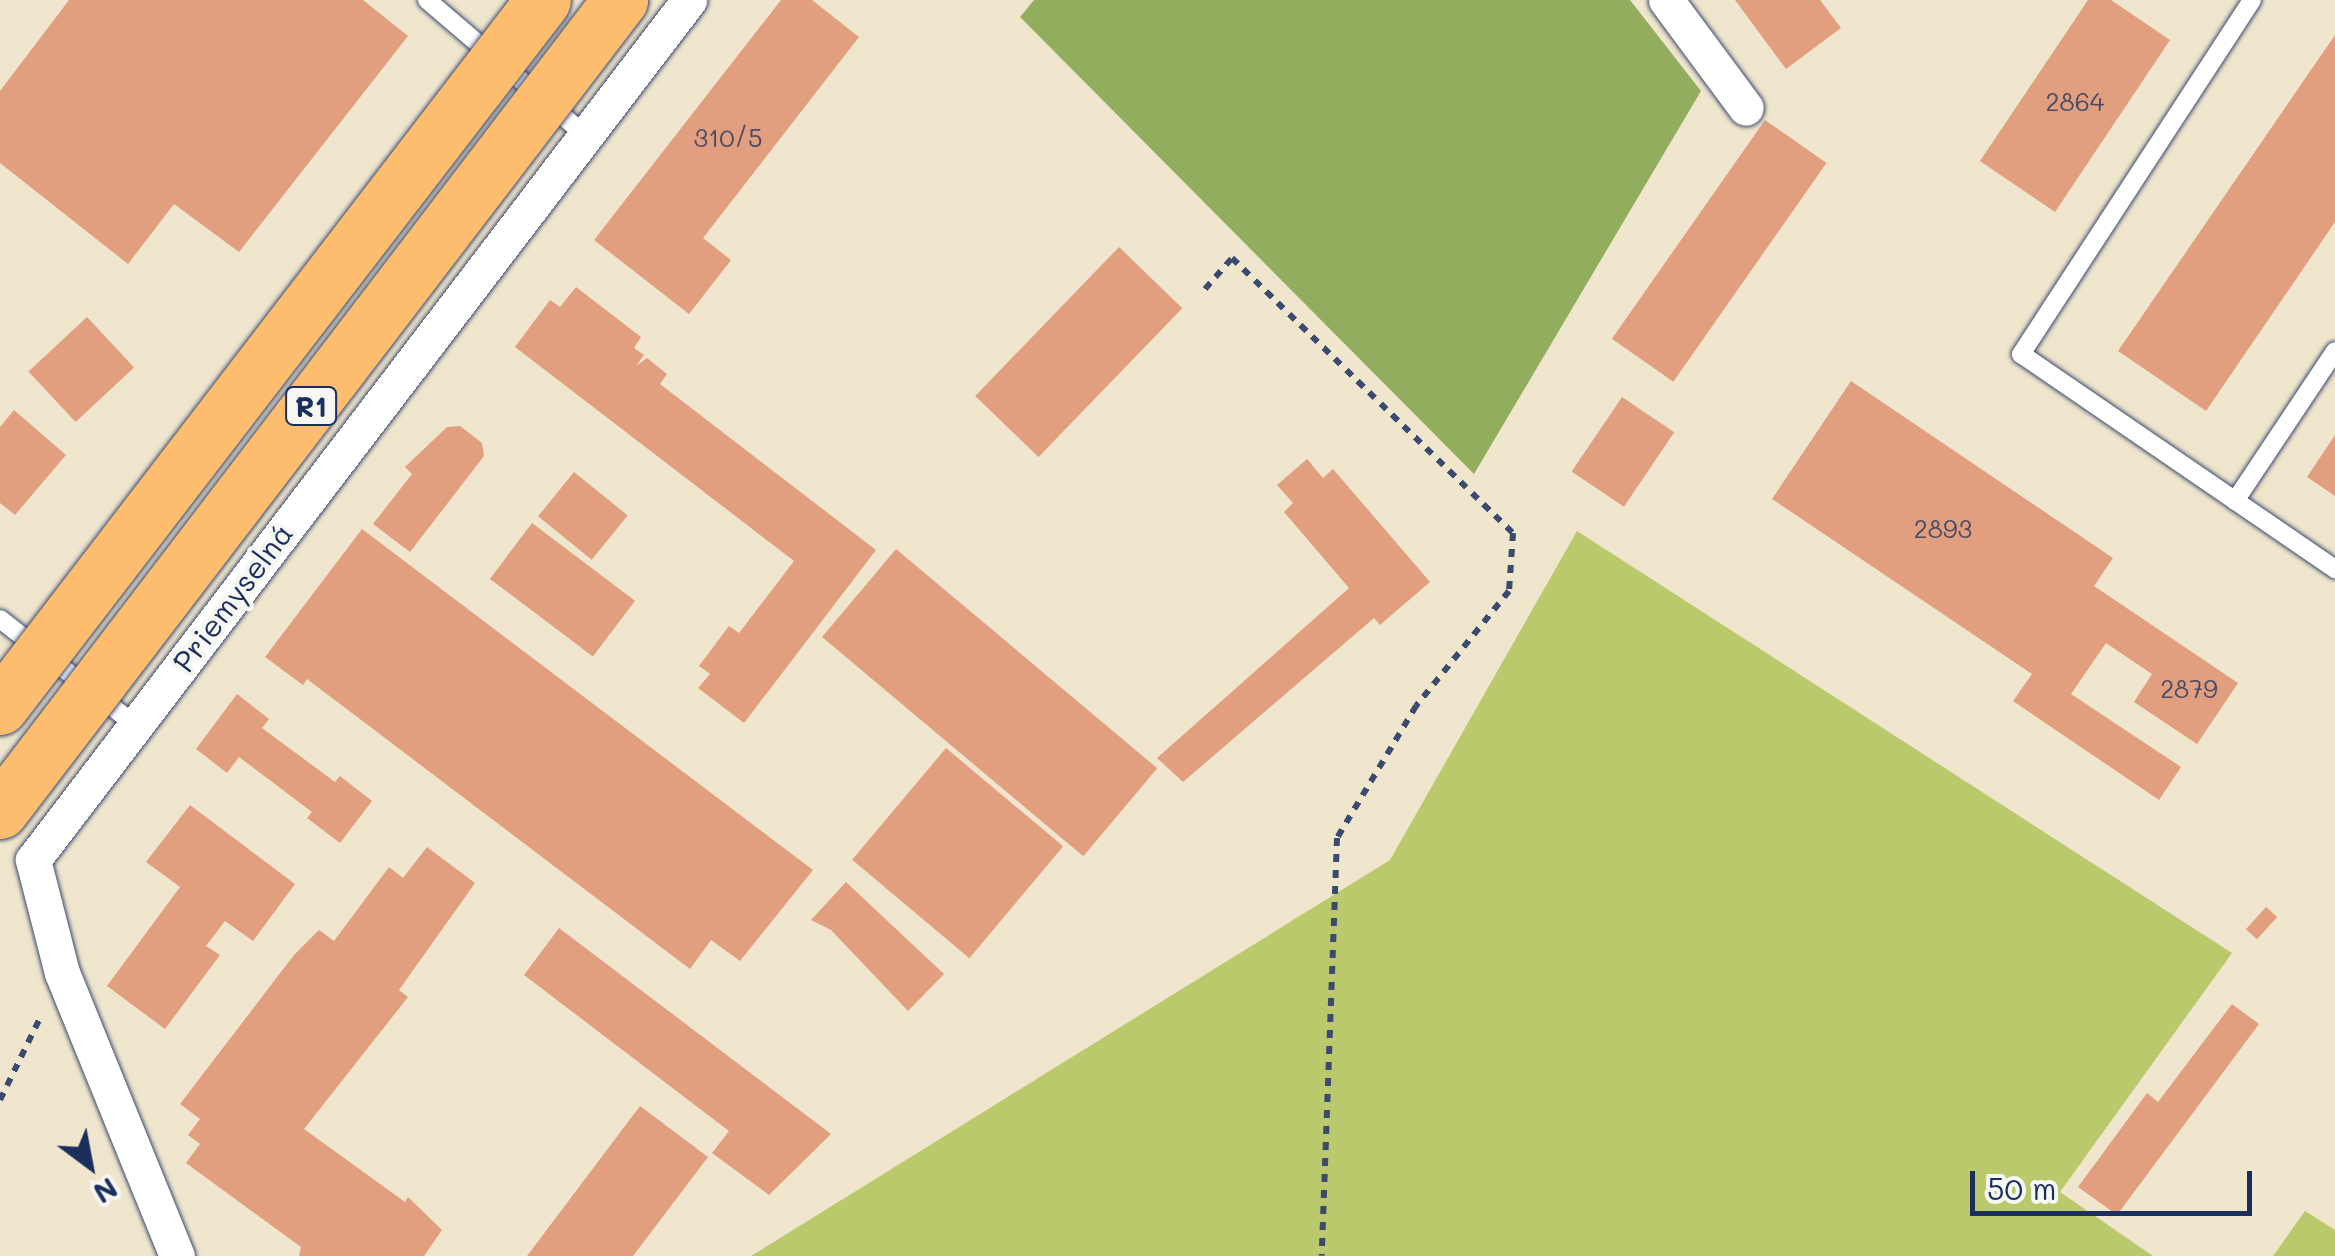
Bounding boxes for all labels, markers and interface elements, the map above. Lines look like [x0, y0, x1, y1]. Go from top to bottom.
house number: 2864 [2046, 86, 2104, 116]
house number: 310/5 [694, 122, 762, 152]
road number: R1 [284, 383, 338, 429]
house number: 2893 [1914, 513, 1972, 543]
street label: Priemyselná [164, 516, 300, 678]
house number: 2879 [2160, 673, 2218, 703]
north arrow [40, 1116, 140, 1216]
scale bar [1975, 1151, 2258, 1213]
text: 50 m [1987, 1168, 2057, 1208]
text: N [87, 1171, 124, 1212]

